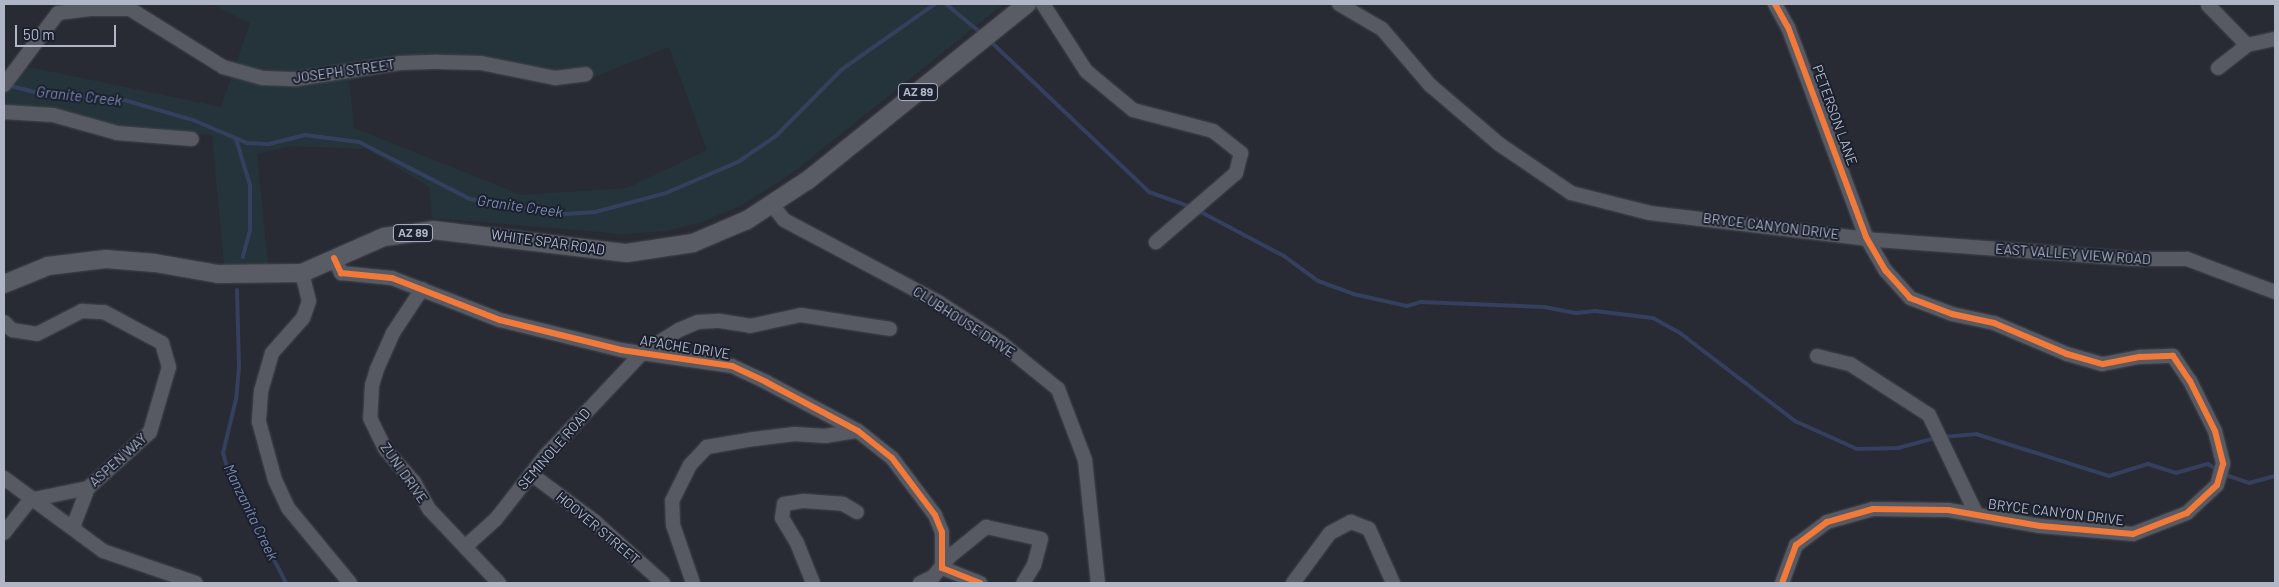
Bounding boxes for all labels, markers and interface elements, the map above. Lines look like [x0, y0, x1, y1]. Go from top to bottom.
scale bar [18, 15, 119, 47]
text: 50 m [23, 25, 55, 43]
street label: JOSEPH STREET [292, 56, 396, 86]
street label: PETERSON LANE [1809, 62, 1861, 168]
road number: AZ 89 [897, 82, 939, 101]
water label: Granite Creek [35, 83, 123, 109]
water label: Granite Creek [476, 191, 564, 221]
street label: BRYCE CANYON DRIVE [1702, 209, 1840, 243]
road number: AZ 89 [392, 224, 434, 242]
street label: WHITE SPAR ROAD [490, 226, 606, 258]
street label: EAST VALLEY VIEW ROAD [1995, 240, 2151, 268]
street label: CLUBHOUSE DRIVE [910, 283, 1018, 361]
street label: APACHE DRIVE [639, 332, 731, 362]
street label: SEMINOLE ROAD [514, 405, 594, 493]
street label: ASPEN WAY [86, 430, 150, 490]
street label: ZUNI DRIVE [377, 440, 431, 506]
water label: Manzanita Creek [220, 461, 282, 563]
street label: HOOVER STREET [553, 488, 643, 568]
street label: BRYCE CANYON DRIVE [1987, 495, 2125, 529]

